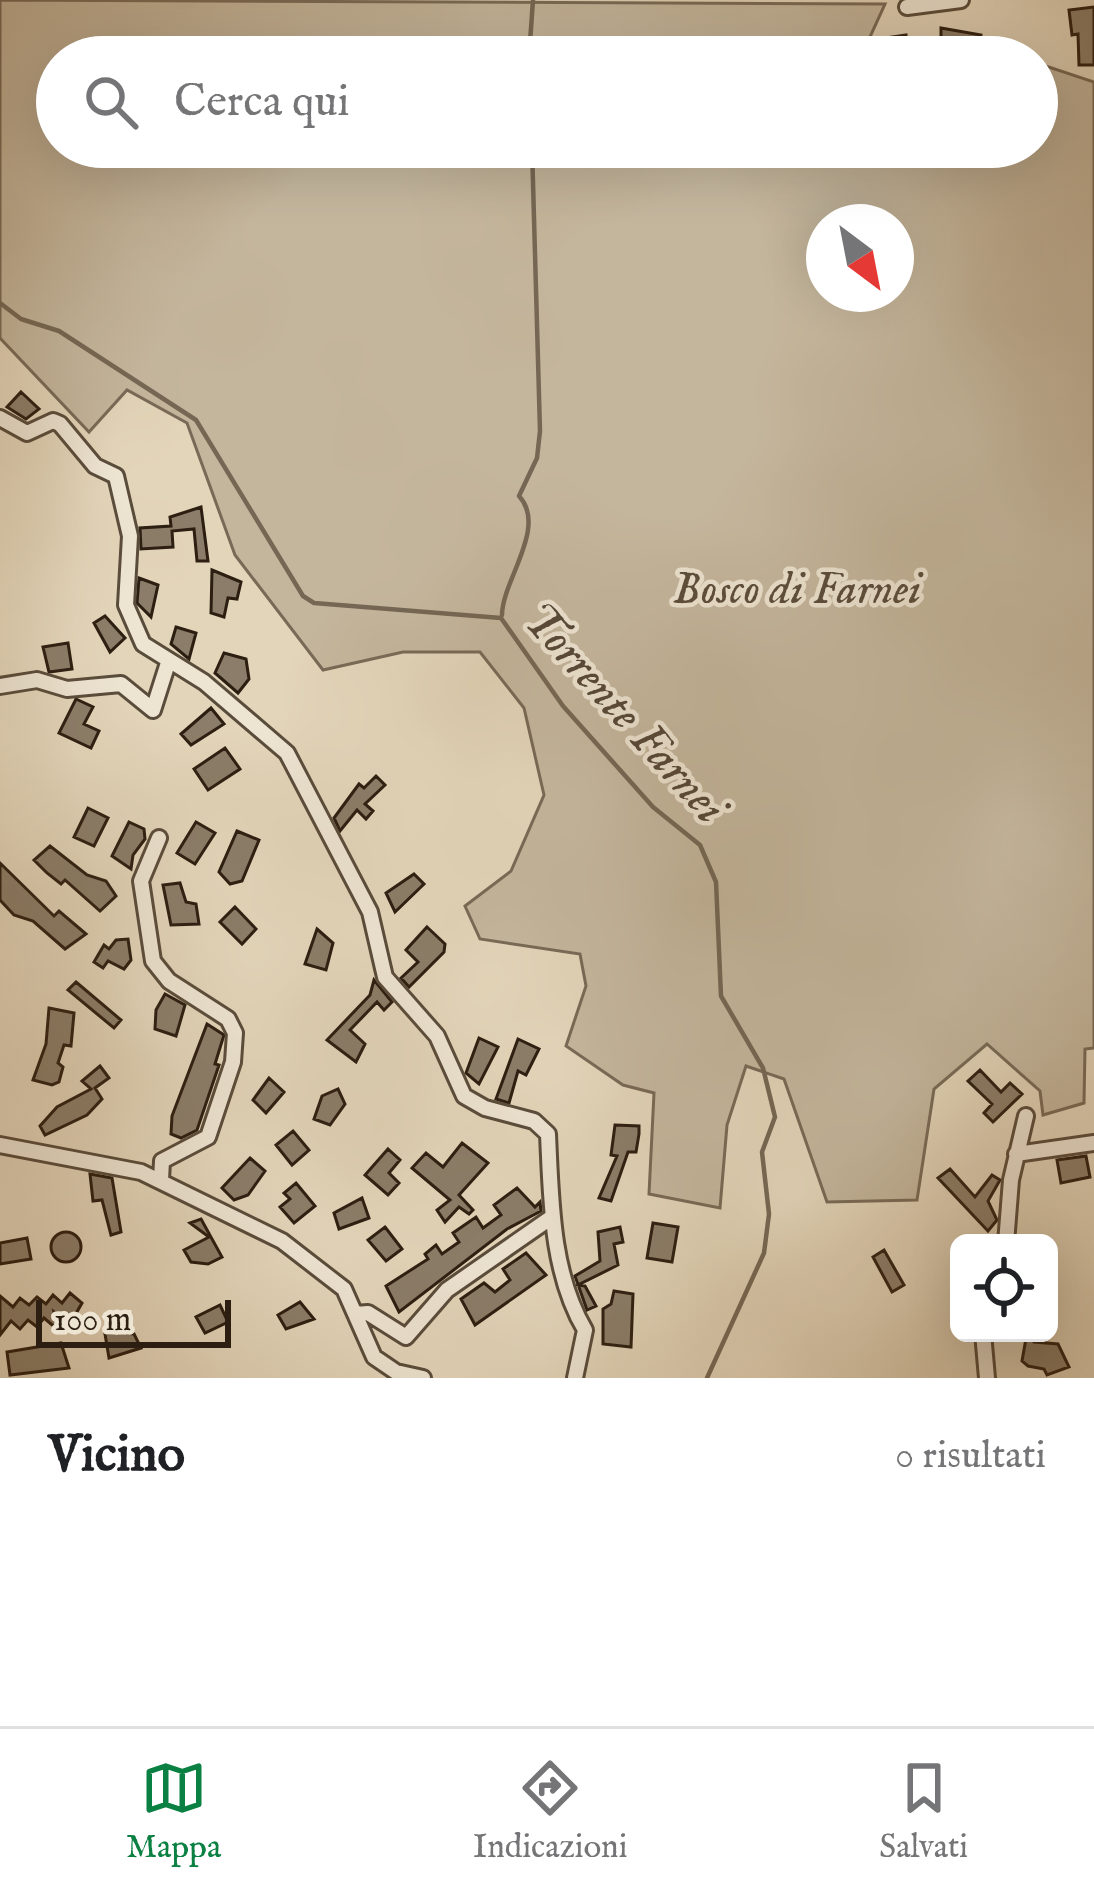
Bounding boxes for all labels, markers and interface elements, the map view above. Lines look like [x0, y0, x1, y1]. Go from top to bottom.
search box [36, 36, 1058, 168]
icon: search [78, 69, 144, 135]
text: Cerca qui [174, 74, 350, 131]
north arrow [806, 204, 914, 312]
park label: Bosco di Farnei [673, 562, 924, 619]
water label: Torrente Farnei [508, 591, 740, 840]
map controls [950, 1234, 1058, 1342]
button: locate [950, 1234, 1058, 1342]
scale bar [36, 1294, 231, 1347]
text: 100 m [54, 1300, 131, 1342]
text: Vicino [48, 1424, 185, 1489]
text: 0 risultati [895, 1432, 1046, 1481]
tab: Mappa [126, 1755, 221, 1869]
tab: Indicazioni [473, 1755, 628, 1869]
tab: Salvati [879, 1755, 968, 1869]

